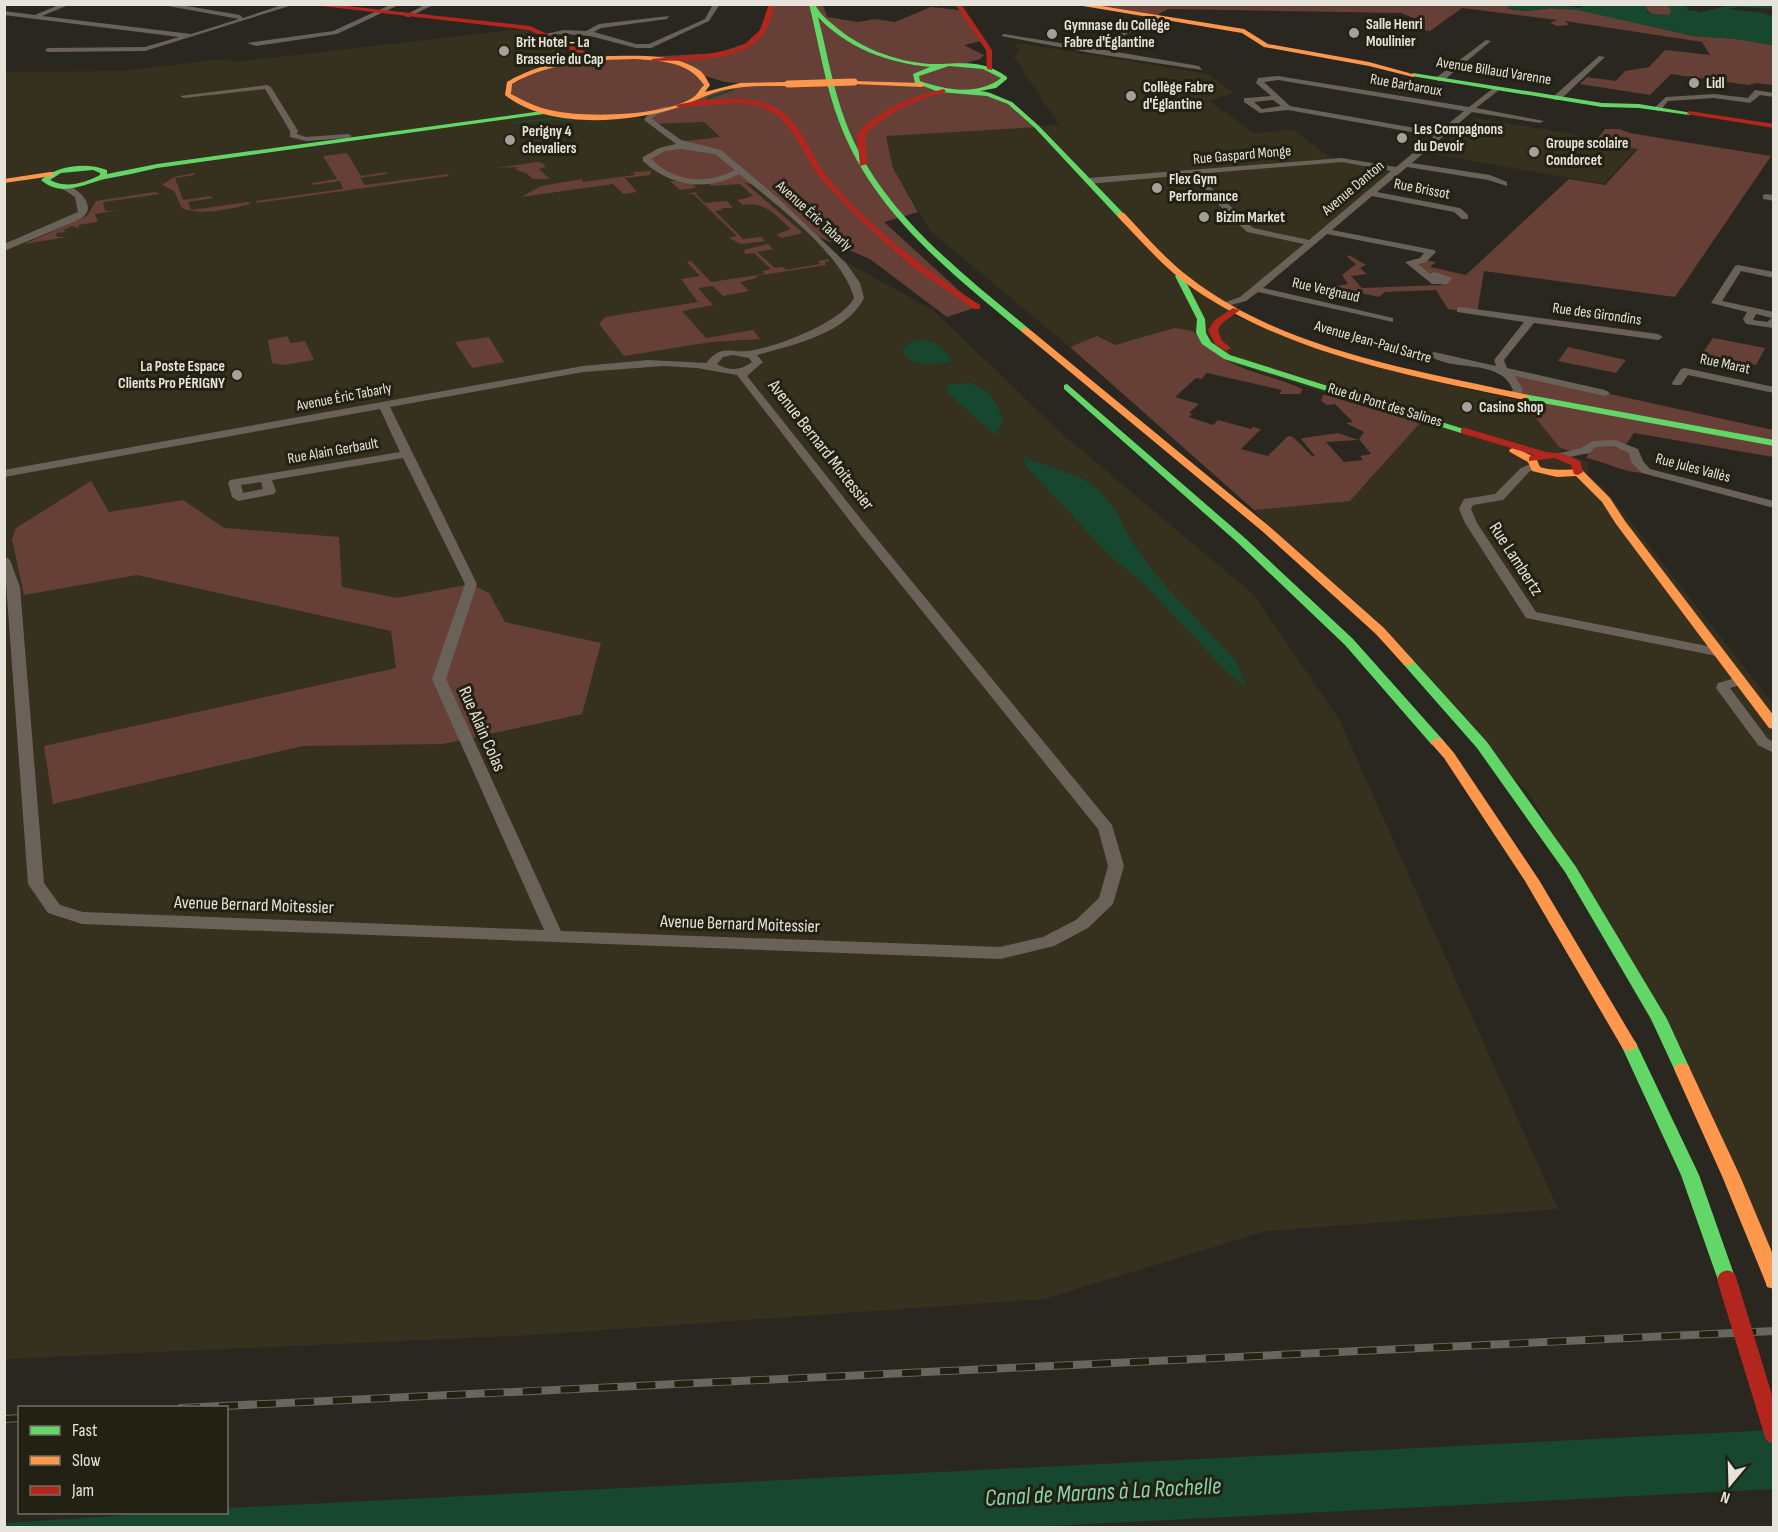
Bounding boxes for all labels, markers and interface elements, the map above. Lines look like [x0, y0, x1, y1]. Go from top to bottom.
place label: Salle Henri Moulinier [1366, 15, 1423, 51]
place label: Gymnase du Collège Fabre d'Églantine [1064, 16, 1170, 52]
marker: Salle Henri Moulinier [1347, 26, 1361, 40]
marker: Gymnase du Collège Fabre d'Églantine [1045, 27, 1059, 41]
place label: Brit Hotel - La Brasserie du Cap [516, 33, 604, 69]
marker: Brit Hotel - La Brasserie du Cap [497, 44, 511, 58]
street label: Avenue Billaud Varenne [1434, 52, 1553, 89]
street label: Rue Barbaroux [1369, 69, 1444, 101]
place label: Lidl [1706, 74, 1725, 93]
marker: Lidl [1687, 76, 1701, 90]
place label: Collège Fabre d'Églantine [1143, 78, 1214, 114]
marker: Collège Fabre d'Églantine [1124, 89, 1138, 103]
place label: Les Compagnons du Devoir [1414, 120, 1503, 156]
place label: Perigny 4 chevaliers [522, 122, 577, 158]
marker: Les Compagnons du Devoir [1395, 131, 1409, 145]
marker: Perigny 4 chevaliers [503, 133, 517, 147]
place label: Groupe scolaire Condorcet [1546, 134, 1628, 170]
street label: Rue Gaspard Monge [1192, 141, 1292, 169]
marker: Groupe scolaire Condorcet [1527, 145, 1541, 159]
street label: Avenue Danton [1317, 156, 1388, 220]
place label: Flex Gym Performance [1169, 170, 1238, 206]
street label: Rue Brissot [1392, 174, 1452, 204]
street label: Avenue Éric Tabarly [771, 176, 856, 255]
marker: Flex Gym Performance [1150, 181, 1164, 195]
place label: Bizim Market [1216, 208, 1285, 227]
marker: Bizim Market [1197, 210, 1211, 224]
street label: Rue Vergnaud [1290, 273, 1362, 307]
street label: Rue des Girondins [1551, 298, 1643, 330]
street label: Avenue Jean-Paul Sartre [1311, 316, 1434, 368]
street label: Rue Marat [1698, 349, 1752, 379]
place label: La Poste Espace Clients Pro PÉRIGNY [118, 357, 225, 393]
marker: La Poste Espace Clients Pro PÉRIGNY [230, 368, 244, 382]
street label: Avenue Bernard Moitessier [763, 375, 878, 514]
street label: Avenue Éric Tabarly [294, 378, 393, 416]
street label: Rue du Pont des Salines [1326, 379, 1444, 431]
place label: Casino Shop [1479, 398, 1544, 417]
marker: Casino Shop [1460, 400, 1474, 414]
street label: Rue Alain Gerbault [286, 434, 380, 468]
street label: Rue Jules Vallès [1654, 449, 1732, 487]
street label: Rue Lambertz [1485, 518, 1548, 600]
street label: Rue Alain Colas [454, 683, 510, 775]
street label: Avenue Bernard Moitessier [173, 892, 334, 918]
street label: Avenue Bernard Moitessier [659, 911, 820, 937]
legend [18, 1406, 228, 1514]
text: Fast [72, 1420, 98, 1441]
text: Slow [72, 1450, 101, 1471]
north arrow [1700, 1454, 1760, 1514]
water label: Canal de Marans à La Rochelle [984, 1471, 1222, 1513]
text: Jam [71, 1480, 94, 1501]
text: N [1718, 1486, 1733, 1507]

